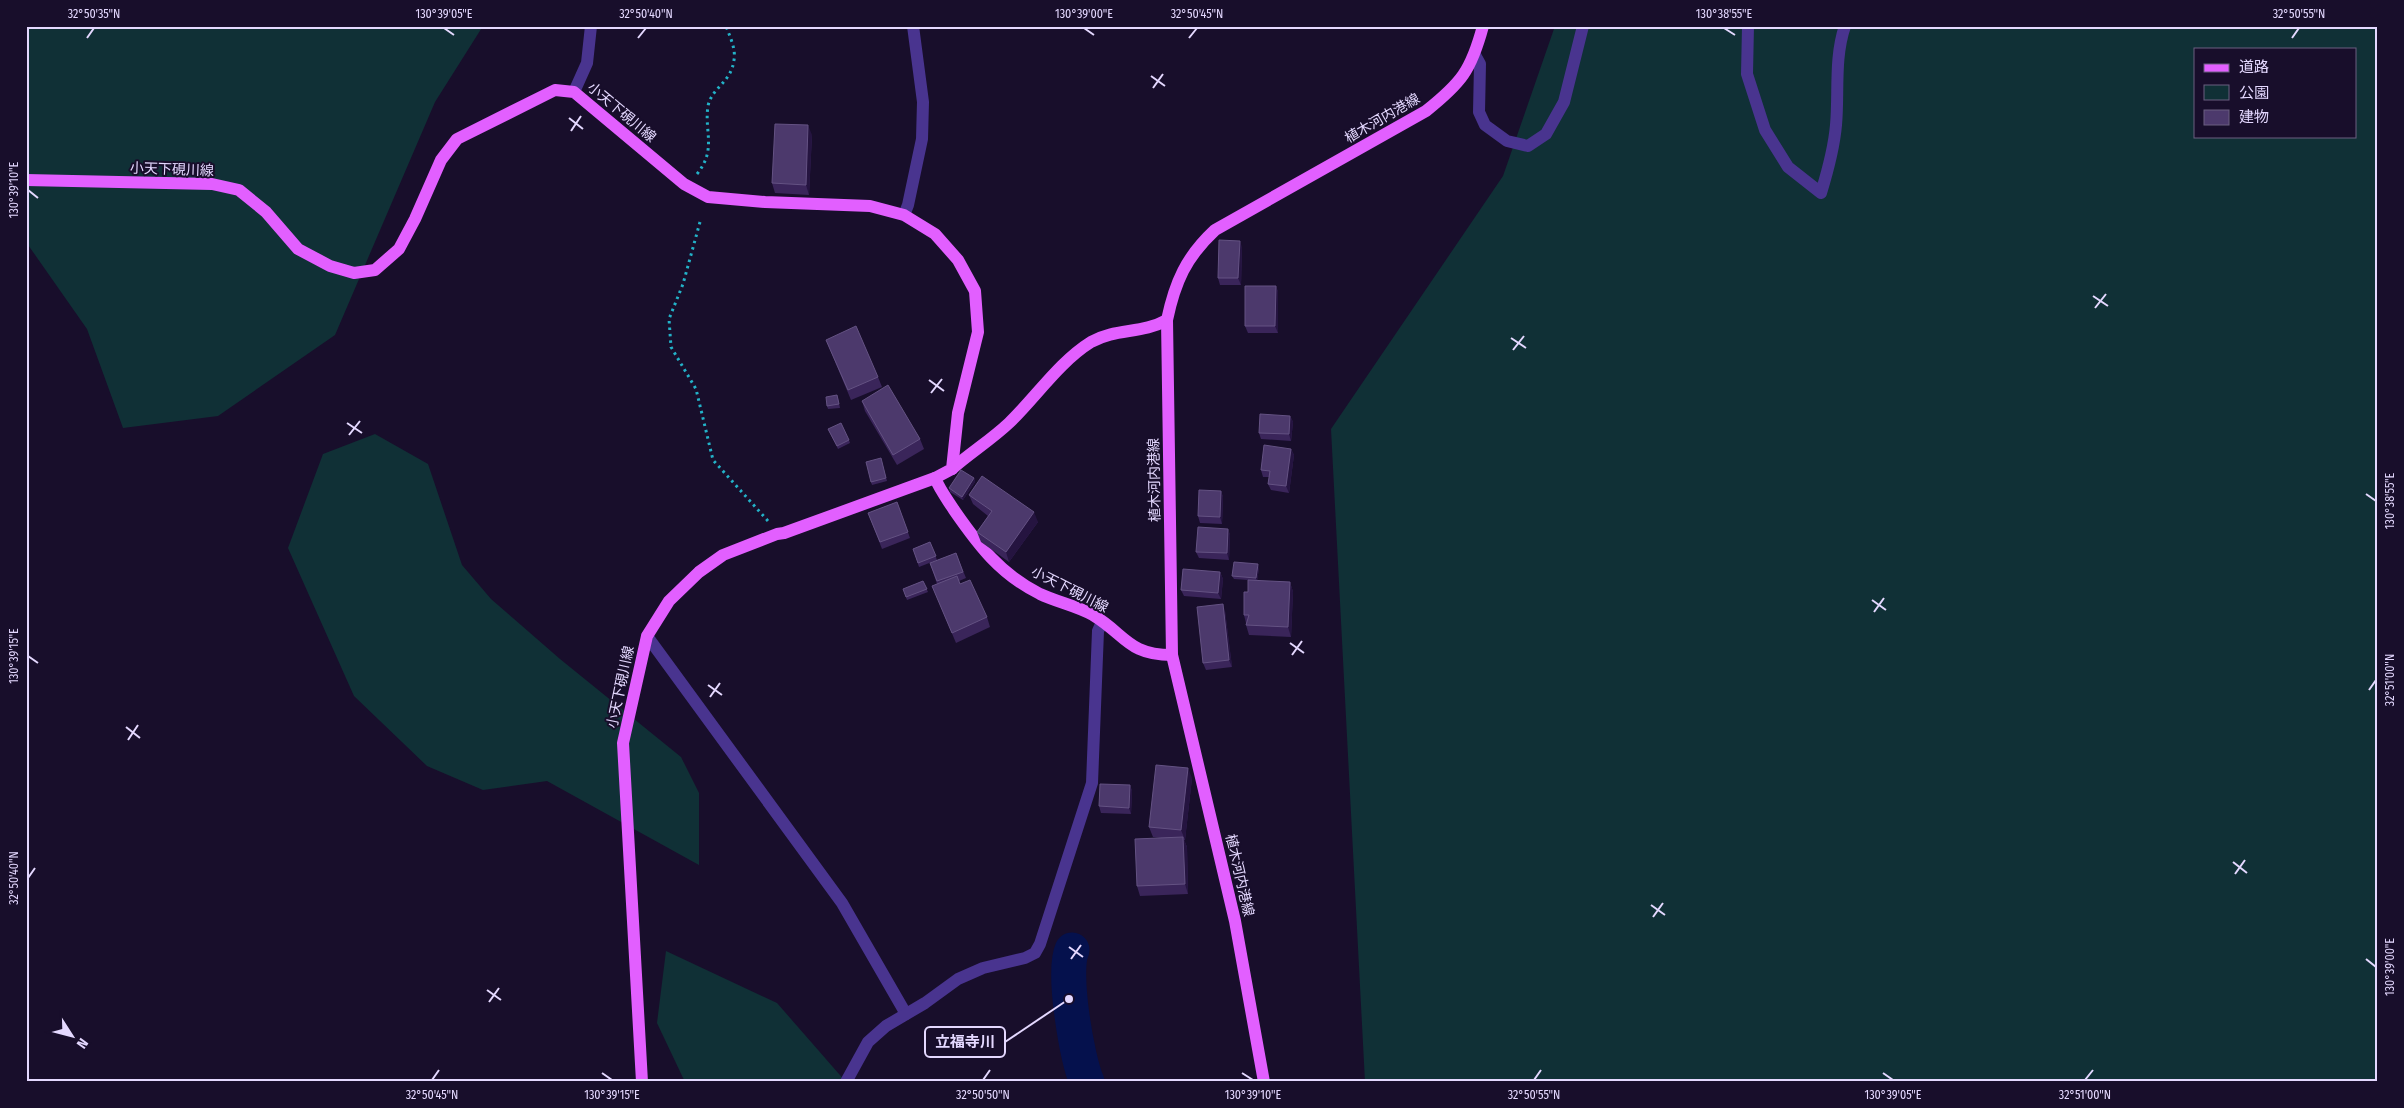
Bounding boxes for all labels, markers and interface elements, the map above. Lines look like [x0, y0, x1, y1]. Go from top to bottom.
text: 32°50'35"N [68, 7, 120, 21]
text: 130°39'05"E [416, 7, 473, 21]
text: 32°50'40"N [619, 7, 673, 21]
text: 130°39'00"E [1055, 7, 1113, 21]
text: 32°50'45"N [1171, 7, 1223, 21]
text: 130°38'55"E [1696, 7, 1753, 21]
text: 32°50'55"N [2273, 7, 2325, 21]
legend [2194, 48, 2356, 138]
text: 道路 [2239, 58, 2269, 76]
street label: 小天下硯川線 [584, 79, 659, 146]
text: 公園 [2239, 84, 2269, 102]
street label: 植木河内港線 [1342, 90, 1423, 147]
text: 建物 [2239, 108, 2269, 126]
street label: 小天下硯川線 [130, 160, 214, 179]
text: 130°39'10"E [7, 161, 21, 218]
street label: 植木河内港線 [1145, 438, 1164, 522]
text: 130°38'55"E [2383, 472, 2397, 529]
street label: 小天下硯川線 [1028, 563, 1111, 616]
text: 130°39'15"E [7, 628, 21, 684]
street label: 小天下硯川線 [603, 644, 638, 730]
text: 32°51'00"N [2383, 654, 2397, 706]
street label: 植木河内港線 [1222, 832, 1257, 918]
text: 32°50'40"N [7, 851, 21, 905]
text: 130°39'00"E [2383, 938, 2397, 996]
north arrow [48, 1010, 98, 1060]
callout: 立福寺川 [925, 1027, 1005, 1057]
text: 立福寺川 [935, 1033, 995, 1051]
text: N [73, 1035, 91, 1052]
text: 32°50'45"N [406, 1088, 458, 1102]
text: 130°39'15"E [584, 1088, 640, 1102]
text: 32°50'50"N [956, 1088, 1010, 1102]
text: 130°39'10"E [1225, 1088, 1282, 1102]
text: 32°50'55"N [1508, 1088, 1560, 1102]
text: 130°39'05"E [1865, 1088, 1922, 1102]
text: 32°51'00"N [2059, 1088, 2111, 1102]

